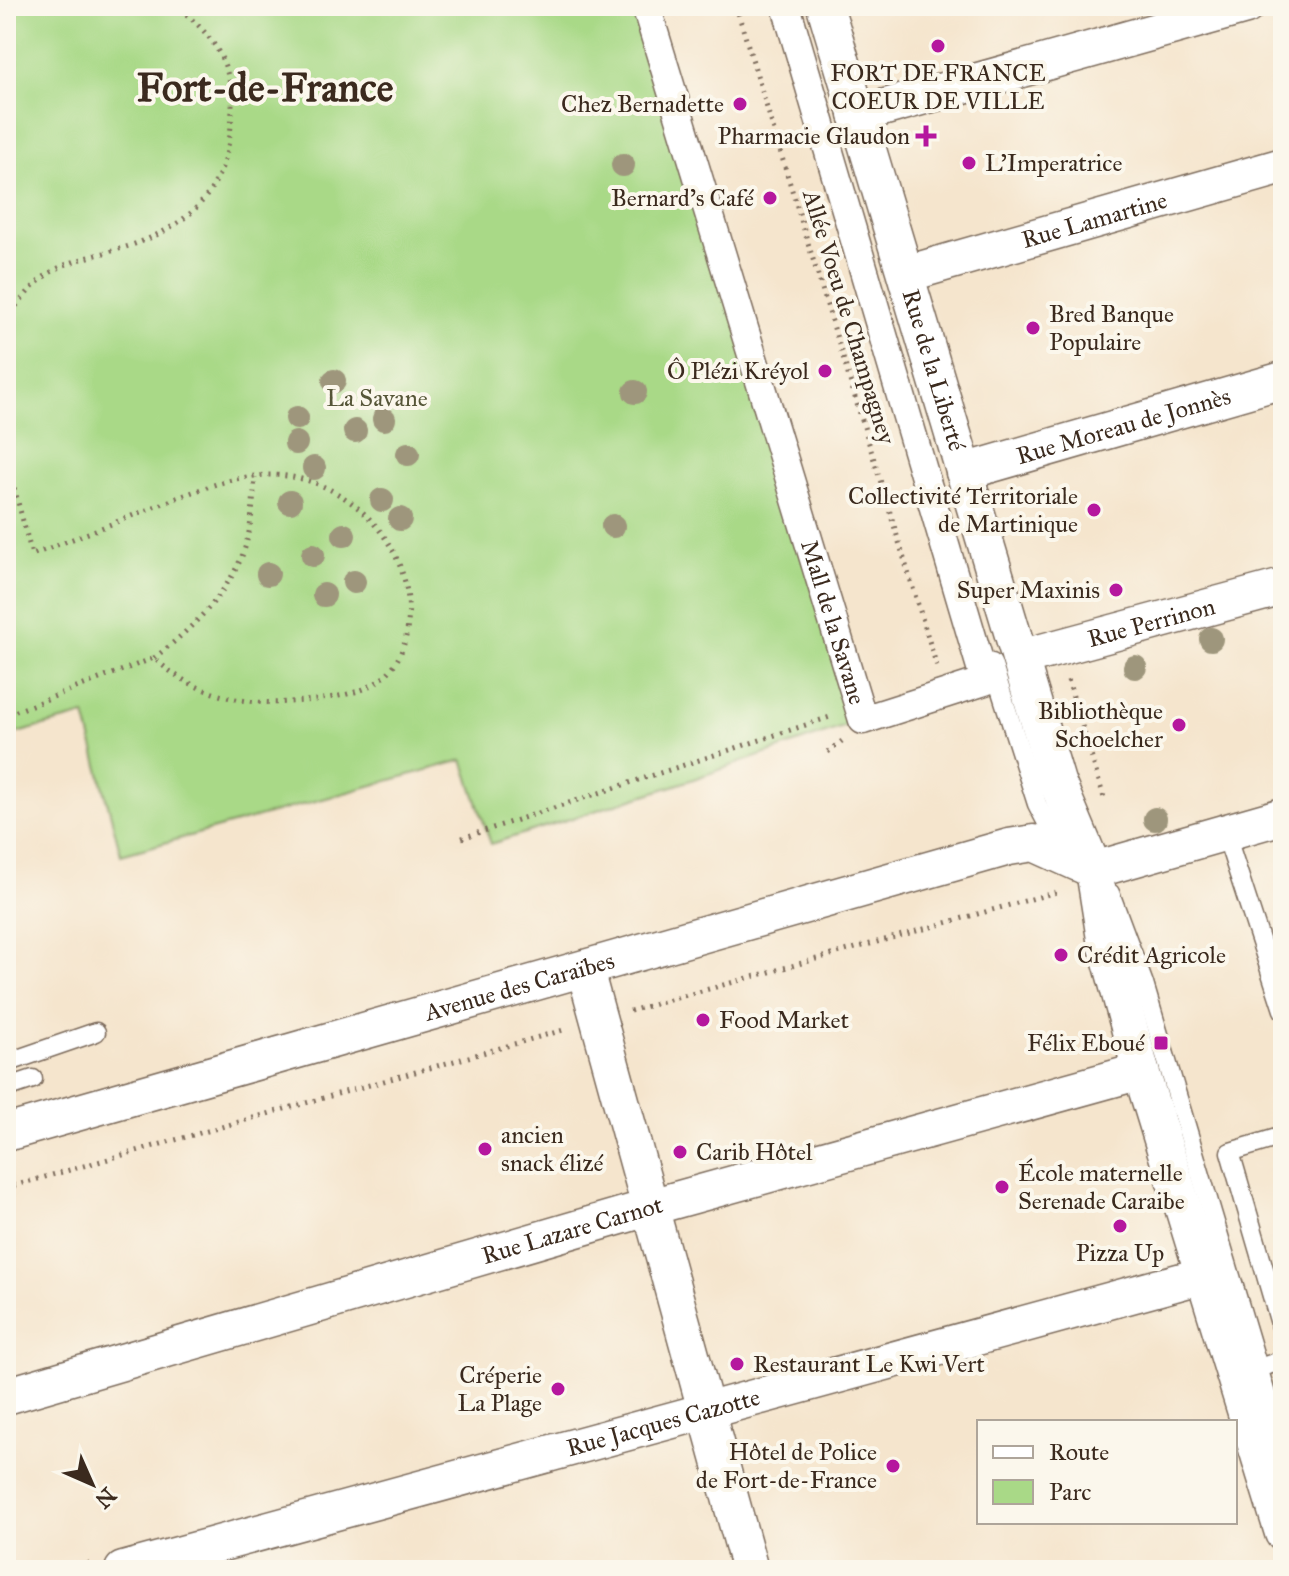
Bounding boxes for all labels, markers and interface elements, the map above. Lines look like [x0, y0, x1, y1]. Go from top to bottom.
marker: FORT DE FRANCE COEUR DE VILLE [929, 37, 947, 55]
place label: FORT DE FRANCE COEUR DE VILLE [830, 58, 1046, 116]
district label: Fort-de-France [137, 63, 394, 112]
place label: Chez Bernadette [561, 89, 724, 119]
marker: Chez Bernadette [731, 95, 749, 113]
place label: Pharmacie Glaudon [717, 121, 910, 151]
marker: Pharmacie Glaudon [917, 127, 935, 145]
place label: L'Imperatrice [985, 148, 1122, 178]
marker: L'Imperatrice [960, 154, 978, 172]
place label: Bernard's Café [611, 183, 754, 213]
street label: Allée Voeu de Champagney [796, 185, 902, 448]
street label: Rue Lamartine [1018, 185, 1171, 255]
marker: Bernard's Café [761, 189, 779, 207]
street label: Rue de la Liberté [896, 286, 972, 454]
place label: Bred Banque Populaire [1049, 299, 1174, 357]
marker: Bred Banque Populaire [1024, 319, 1042, 337]
place label: Ô Plézi Kréyol [667, 356, 810, 386]
marker: Ô Plézi Kréyol [816, 362, 834, 380]
street label: Rue Moreau de Jonnès [1013, 381, 1234, 471]
park label: La Savane [326, 383, 428, 413]
place label: Collectivité Territoriale de Martinique [848, 481, 1078, 539]
marker: Collectivité Territoriale de Martinique [1085, 501, 1103, 519]
street label: Mall de la Savane [794, 536, 872, 708]
place label: Super Maxinis [957, 575, 1100, 605]
marker: Super Maxinis [1107, 581, 1125, 599]
street label: Rue Perrinon [1084, 591, 1218, 654]
place label: Bibliothèque Schoelcher [1038, 696, 1163, 754]
marker: Bibliothèque Schoelcher [1170, 716, 1188, 734]
place label: Crédit Agricole [1077, 940, 1226, 970]
street label: Avenue des Caraïbes [420, 945, 618, 1028]
marker: Crédit Agricole [1052, 946, 1070, 964]
place label: Food Market [719, 1005, 850, 1035]
marker: Food Market [694, 1011, 712, 1029]
place label: Félix Eboué [1027, 1028, 1145, 1058]
marker: Félix Eboué [1152, 1034, 1170, 1052]
place label: ancien snack élizé [501, 1120, 604, 1178]
place label: Carib Hôtel [696, 1137, 813, 1167]
marker: ancien snack élizé [476, 1140, 494, 1158]
marker: Carib Hôtel [671, 1143, 689, 1161]
place label: École maternelle Serenade Caraibe [1018, 1158, 1185, 1216]
marker: École maternelle Serenade Caraibe [993, 1178, 1011, 1196]
street label: Rue Lazare Carnot [478, 1189, 667, 1271]
marker: Pizza Up [1111, 1217, 1129, 1235]
place label: Pizza Up [1076, 1238, 1164, 1268]
place label: Restaurant Le Kwi Vert [753, 1349, 985, 1379]
marker: Restaurant Le Kwi Vert [728, 1355, 746, 1373]
place label: Créperie La Plage [457, 1360, 542, 1418]
marker: Créperie La Plage [549, 1380, 567, 1398]
street label: Rue Jacques Cazotte [563, 1382, 763, 1463]
legend [977, 1420, 1237, 1524]
place label: Hôtel de Police de Fort-de-France [696, 1437, 877, 1495]
text: Route [1049, 1437, 1109, 1467]
north arrow [52, 1444, 132, 1524]
marker: Hôtel de Police de Fort-de-France [884, 1457, 902, 1475]
text: Parc [1049, 1477, 1091, 1507]
text: N [89, 1482, 122, 1514]

